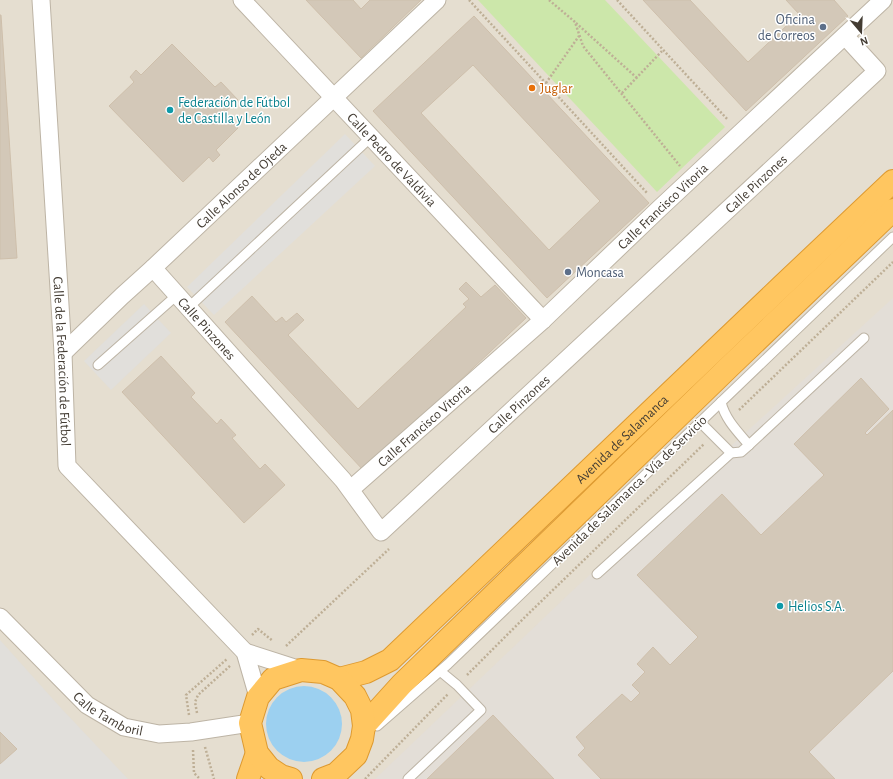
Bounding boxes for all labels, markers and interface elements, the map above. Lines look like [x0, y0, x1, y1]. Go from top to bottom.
north arrow [841, 12, 881, 52]
place label: Oficina de Correos [758, 13, 816, 43]
marker: Oficina de Correos [818, 22, 828, 32]
text: N [859, 35, 870, 47]
place label: Juglar [540, 82, 573, 96]
marker: Juglar [527, 83, 537, 93]
place label: Federación de Fútbol de Castilla y León [178, 96, 290, 126]
marker: Federación de Fútbol de Castilla y León [165, 105, 175, 115]
street label: Calle Pedro de Valdivia [344, 111, 439, 210]
street label: Calle Alonso de Ojeda [194, 139, 290, 231]
street label: Calle Pinzones [723, 152, 790, 216]
street label: Calle Francisco Vitoria [615, 161, 711, 252]
place label: Moncasa [576, 266, 625, 280]
marker: Moncasa [563, 267, 573, 277]
street label: Calle de la Federación de Fútbol [50, 276, 72, 447]
street label: Calle Pinzones [175, 295, 238, 363]
street label: Calle Pinzones [486, 373, 553, 437]
street label: Calle Francisco Vitoria [375, 381, 474, 470]
street label: Avenida de Salamanca [574, 392, 672, 487]
street label: Avenida de Salamanca - Vía de Servicio [550, 413, 710, 568]
place label: Helios S.A. [788, 600, 845, 614]
marker: Helios S.A. [775, 601, 785, 611]
street label: Calle Tamboril [70, 689, 144, 739]

